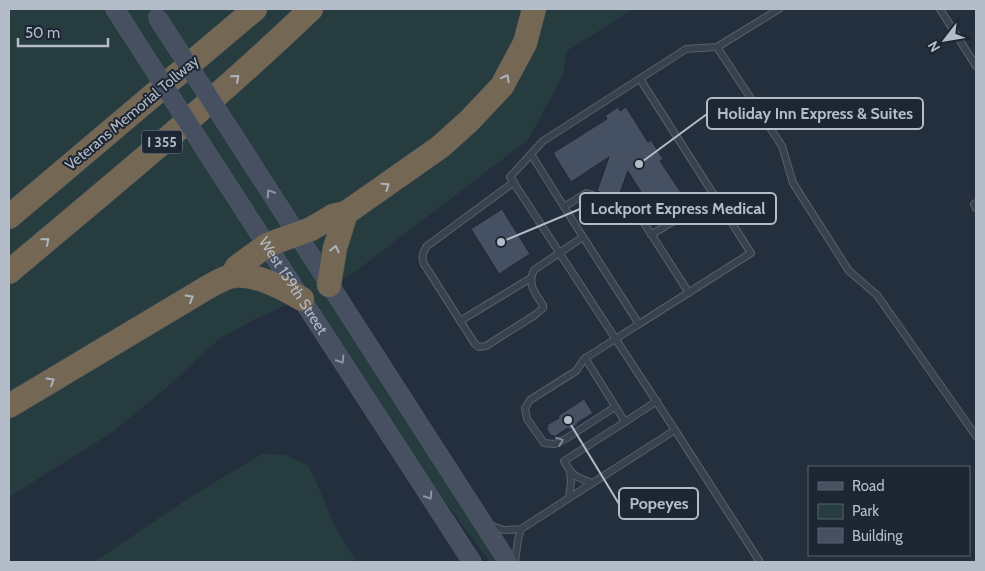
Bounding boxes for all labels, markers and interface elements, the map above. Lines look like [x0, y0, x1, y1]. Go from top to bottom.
scale bar [18, 15, 108, 47]
north arrow [920, 15, 970, 65]
text: 50 m [25, 24, 60, 42]
text: N [924, 38, 944, 56]
street label: Veterans Memorial Tollway [62, 52, 203, 174]
one-way arrow [500, 74, 510, 83]
one-way arrow [230, 75, 239, 84]
callout: Holiday Inn Express & Suites [707, 98, 923, 129]
text: Holiday Inn Express & Suites [717, 104, 913, 123]
road number: I 355 [142, 130, 182, 154]
one-way arrow [380, 183, 390, 192]
one-way arrow [267, 190, 276, 199]
callout: Lockport Express Medical [580, 193, 776, 224]
text: Lockport Express Medical [590, 199, 766, 218]
street label: West 159th Street [255, 234, 331, 338]
one-way arrow [40, 238, 49, 246]
one-way arrow [329, 244, 340, 253]
one-way arrow [185, 294, 194, 304]
one-way arrow [335, 354, 345, 363]
one-way arrow [45, 378, 54, 388]
one-way arrow [555, 437, 564, 447]
legend [808, 466, 970, 556]
text: Road [852, 477, 885, 495]
callout: Popeyes [619, 488, 698, 519]
one-way arrow [423, 491, 433, 500]
text: Popeyes [629, 494, 689, 513]
text: Park [852, 502, 879, 520]
text: Building [852, 527, 903, 545]

